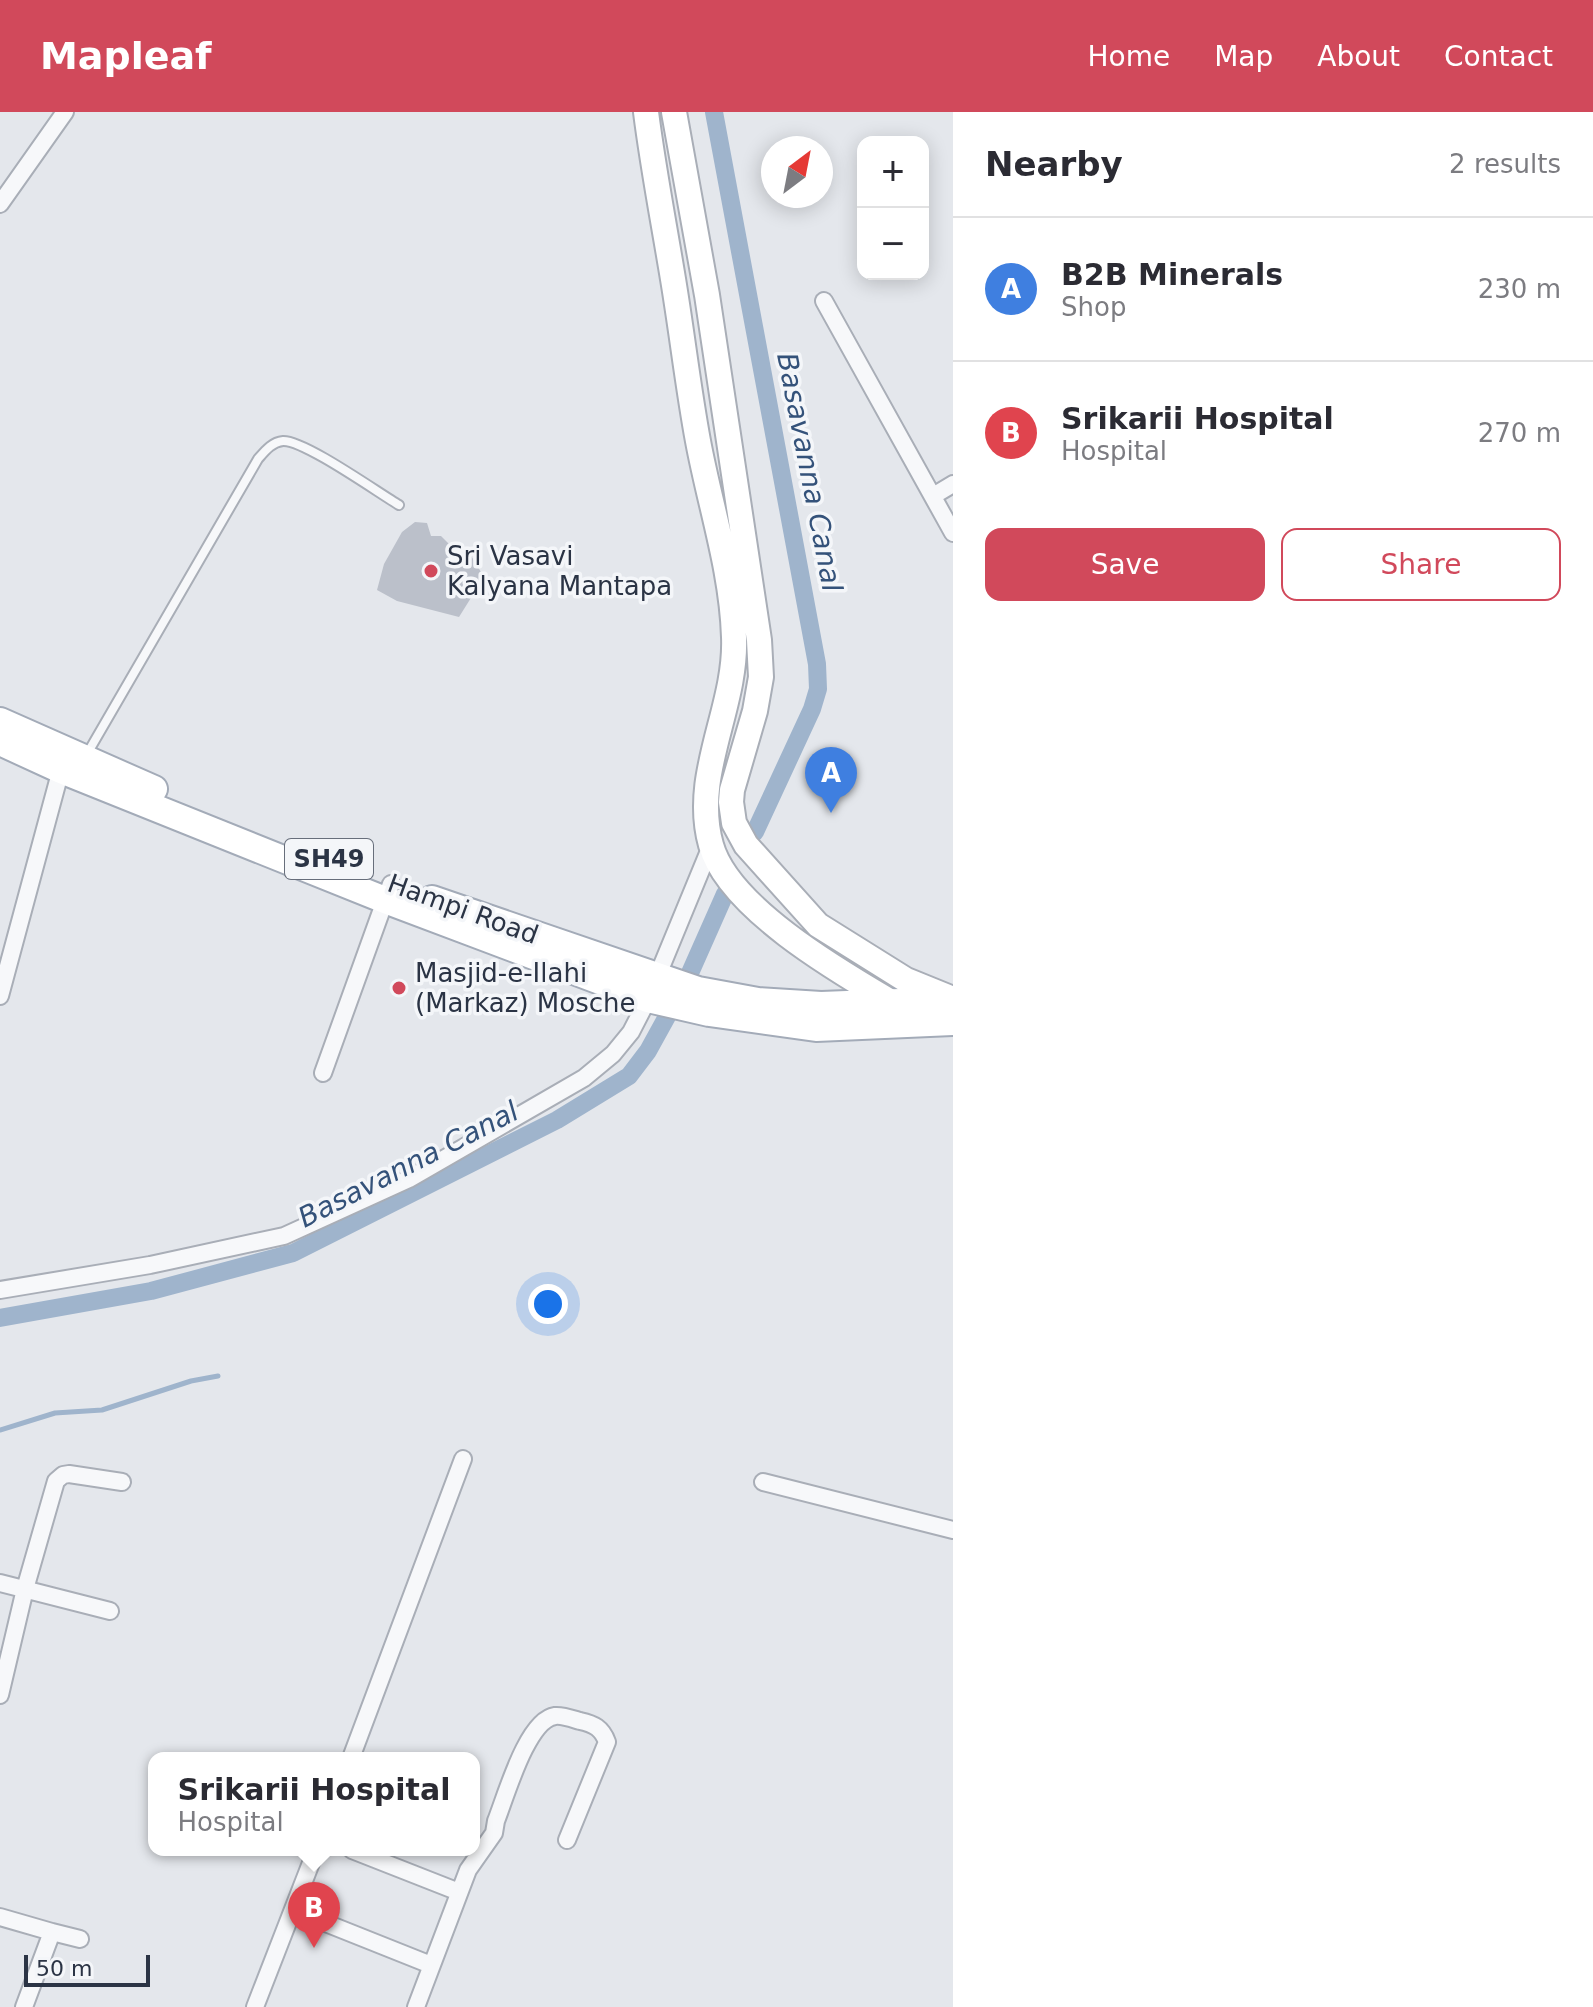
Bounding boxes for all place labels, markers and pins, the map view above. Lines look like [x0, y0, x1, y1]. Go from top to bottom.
place label: Sri Vasavi Kalyana Mantapa [447, 541, 672, 601]
marker: Sri Vasavi Kalyana Mantapa [422, 562, 440, 580]
pin: A [805, 747, 857, 813]
place label: Masjid-e-Ilahi (Markaz) Mosche [415, 958, 635, 1018]
marker: Masjid-e-Ilahi (Markaz) Mosche [390, 979, 408, 997]
pin: B [288, 1882, 340, 1948]

